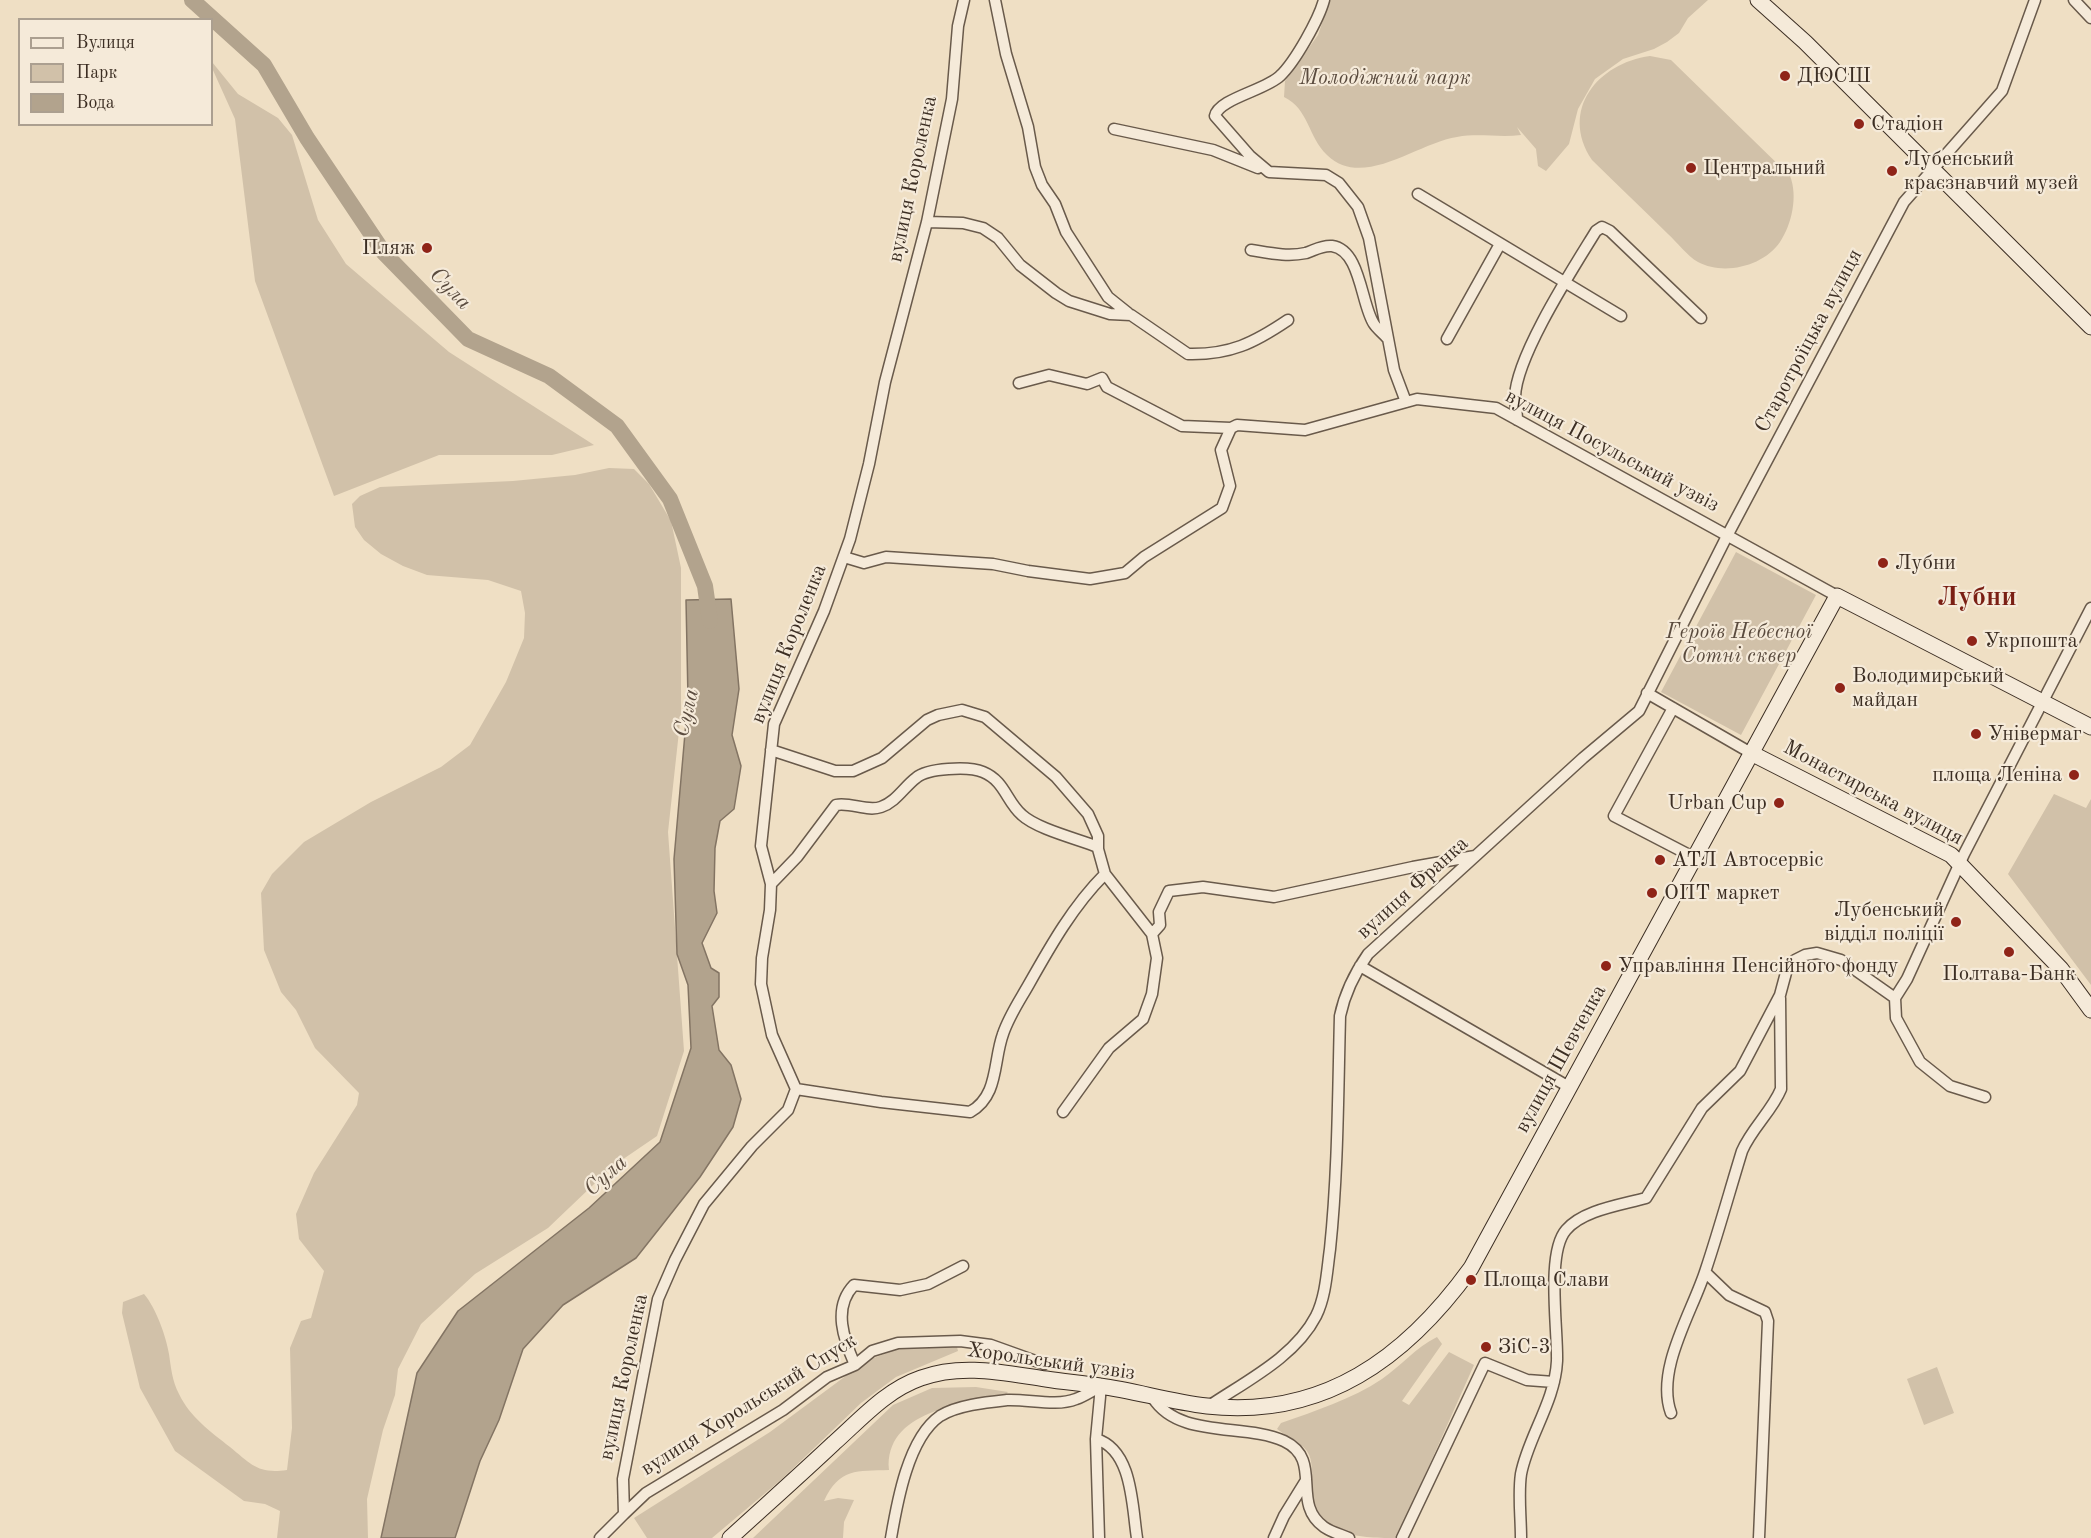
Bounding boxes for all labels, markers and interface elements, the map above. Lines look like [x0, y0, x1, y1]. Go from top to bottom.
legend [18, 18, 213, 126]
text: Вулиця [76, 34, 135, 52]
place label: ДЮСШ [1797, 63, 1871, 89]
text: Парк [76, 64, 117, 82]
park label: Молодіжний парк [1299, 65, 1471, 91]
marker: ДЮСШ [1778, 69, 1792, 83]
street label: вулиця Короленка [883, 93, 943, 265]
text: Вода [76, 94, 115, 112]
place label: Стадіон [1871, 111, 1943, 137]
marker: Стадіон [1852, 117, 1866, 131]
place label: Лубенський краєзнавчий музей [1904, 146, 2079, 196]
place label: Центральний [1703, 155, 1826, 181]
marker: Центральний [1684, 161, 1698, 175]
marker: Лубенський краєзнавчий музей [1885, 164, 1899, 178]
place label: Пляж [362, 235, 415, 261]
marker: Пляж [420, 241, 434, 255]
street label: Старотроїцька вулиця [1750, 245, 1868, 437]
water label: Сула [423, 262, 477, 316]
street label: вулиця Посульський узвіз [1501, 384, 1723, 518]
place label: Лубни [1895, 550, 1956, 576]
marker: Лубни [1876, 556, 1890, 570]
street label: вулиця Короленка [745, 561, 833, 727]
district label: Лубни [1937, 582, 2017, 614]
park label: Героїв Небесної Сотні сквер [1666, 619, 1812, 669]
place label: Укрпошта [1984, 628, 2078, 654]
marker: Укрпошта [1965, 634, 1979, 648]
place label: Володимирський майдан [1852, 663, 2004, 713]
marker: Володимирський майдан [1833, 681, 1847, 695]
water label: Сула [669, 686, 705, 740]
place label: Універмаг [1988, 721, 2082, 747]
marker: Універмаг [1969, 727, 1983, 741]
street label: Монастирська вулиця [1779, 735, 1967, 851]
place label: площа Леніна [1932, 762, 2062, 788]
marker: площа Леніна [2067, 768, 2081, 782]
place label: Urban Cup [1668, 790, 1767, 816]
marker: Urban Cup [1772, 796, 1786, 810]
street label: вулиця Франка [1352, 831, 1474, 945]
place label: АТЛ Автосервіс [1672, 847, 1823, 873]
marker: АТЛ Автосервіс [1653, 853, 1667, 867]
place label: ОПТ маркет [1664, 880, 1780, 906]
marker: ОПТ маркет [1645, 886, 1659, 900]
place label: Лубенський відділ поліції [1824, 897, 1944, 947]
marker: Лубенський відділ поліції [1949, 915, 1963, 929]
marker: Полтава-Банк [2002, 945, 2016, 959]
place label: Управління Пенсійного фонду [1618, 953, 1899, 979]
marker: Управління Пенсійного фонду [1599, 959, 1613, 973]
place label: Полтава-Банк [1942, 961, 2076, 987]
street label: вулиця Шевченка [1510, 980, 1612, 1138]
water label: Сула [579, 1150, 633, 1202]
place label: Площа Слави [1483, 1267, 1609, 1293]
marker: Площа Слави [1464, 1273, 1478, 1287]
street label: вулиця Короленка [594, 1291, 654, 1463]
street label: вулиця Хорольський Спуск [636, 1328, 862, 1482]
place label: ЗіС-3 [1498, 1334, 1551, 1360]
street label: Хорольський узвіз [965, 1338, 1137, 1386]
marker: ЗіС-3 [1479, 1340, 1493, 1354]

